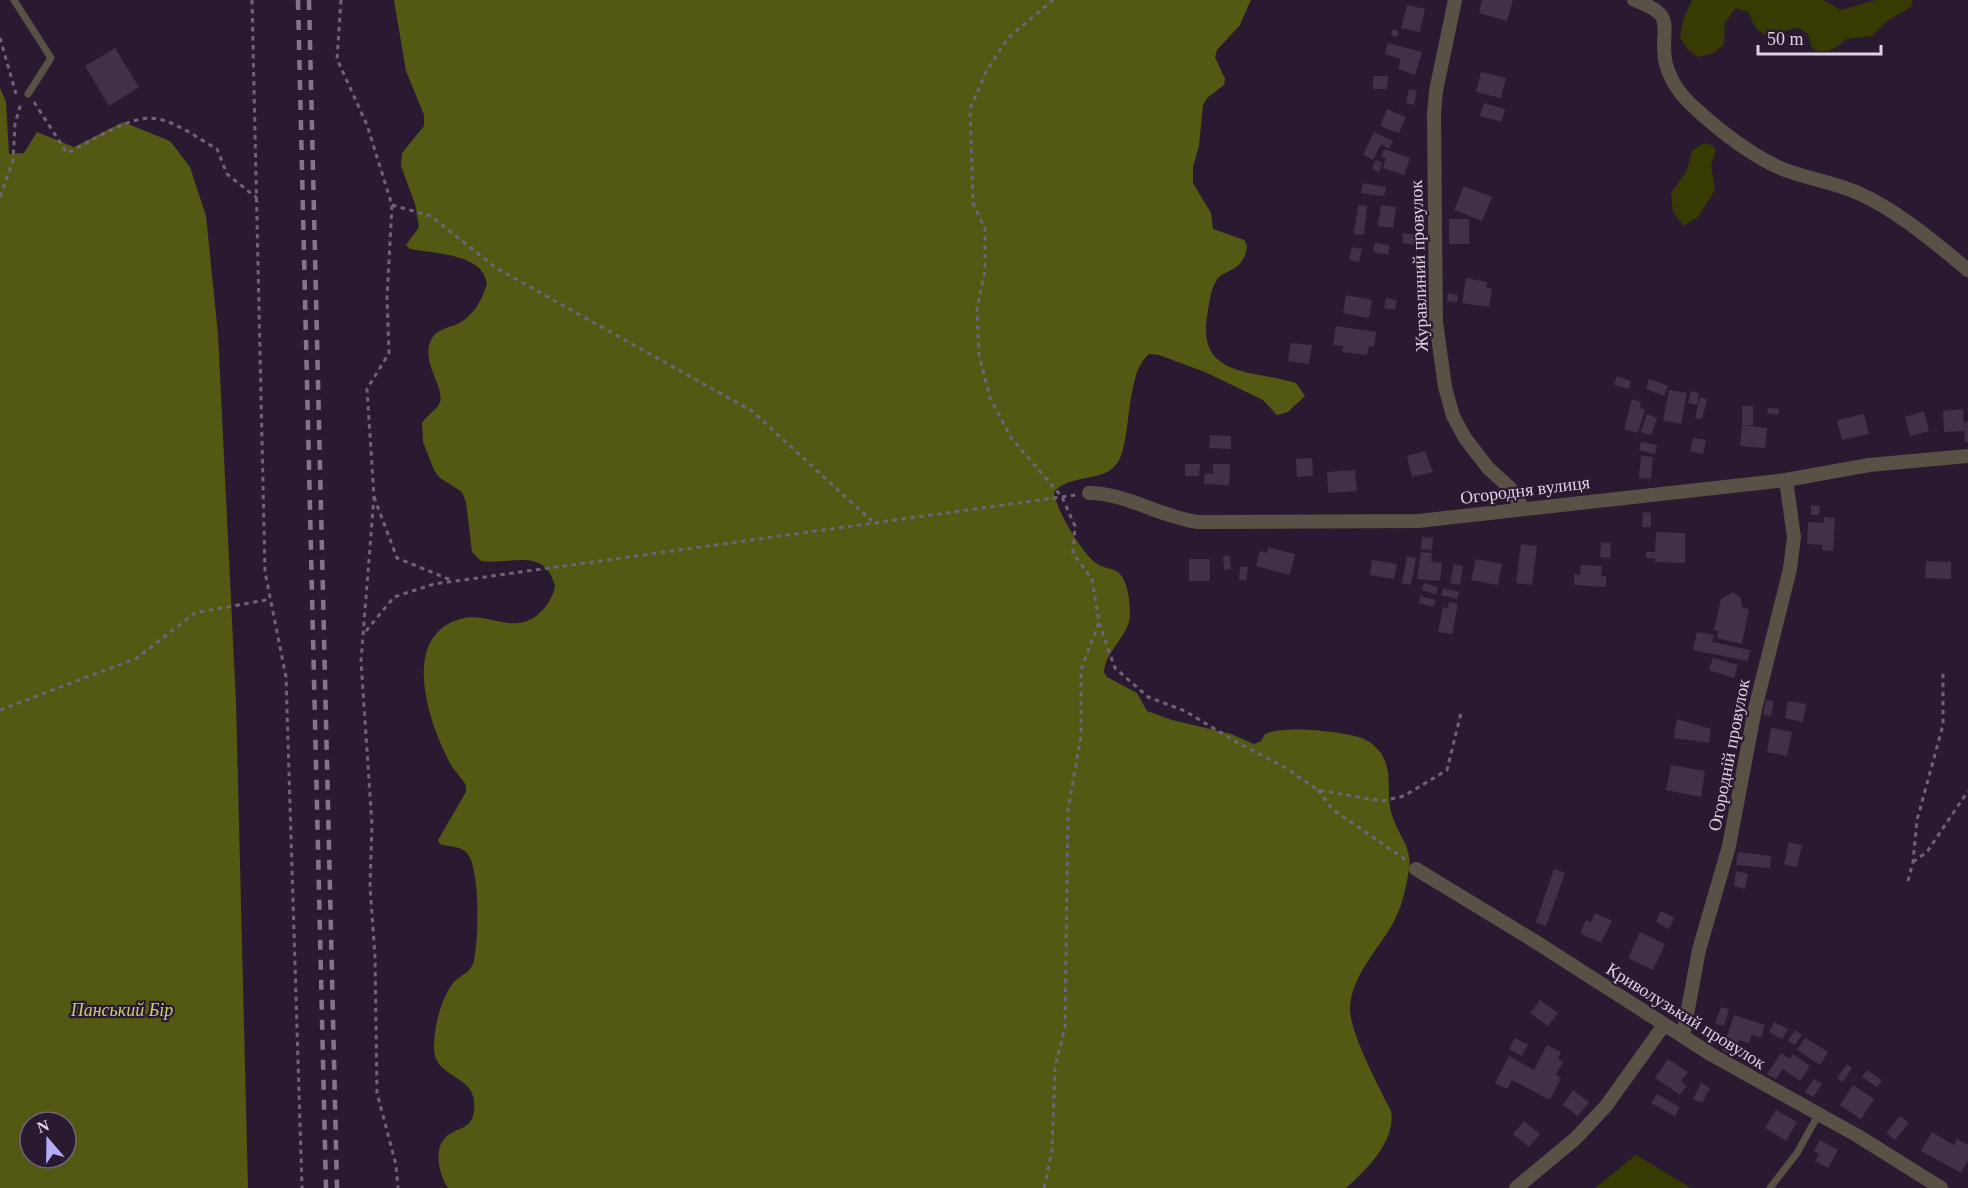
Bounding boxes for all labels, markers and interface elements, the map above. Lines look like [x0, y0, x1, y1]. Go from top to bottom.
scale bar [1758, 18, 1881, 56]
text: 50 m [1767, 29, 1804, 49]
street label: Журавлиний провулок [1406, 179, 1432, 352]
street label: Огородня вулиця [1459, 472, 1591, 508]
street label: Огородній провулок [1704, 677, 1754, 833]
street label: Криволузький провулок [1603, 959, 1770, 1073]
park label: Панський Бір [70, 1000, 173, 1020]
north arrow [18, 1110, 78, 1170]
text: N [35, 1116, 52, 1136]

